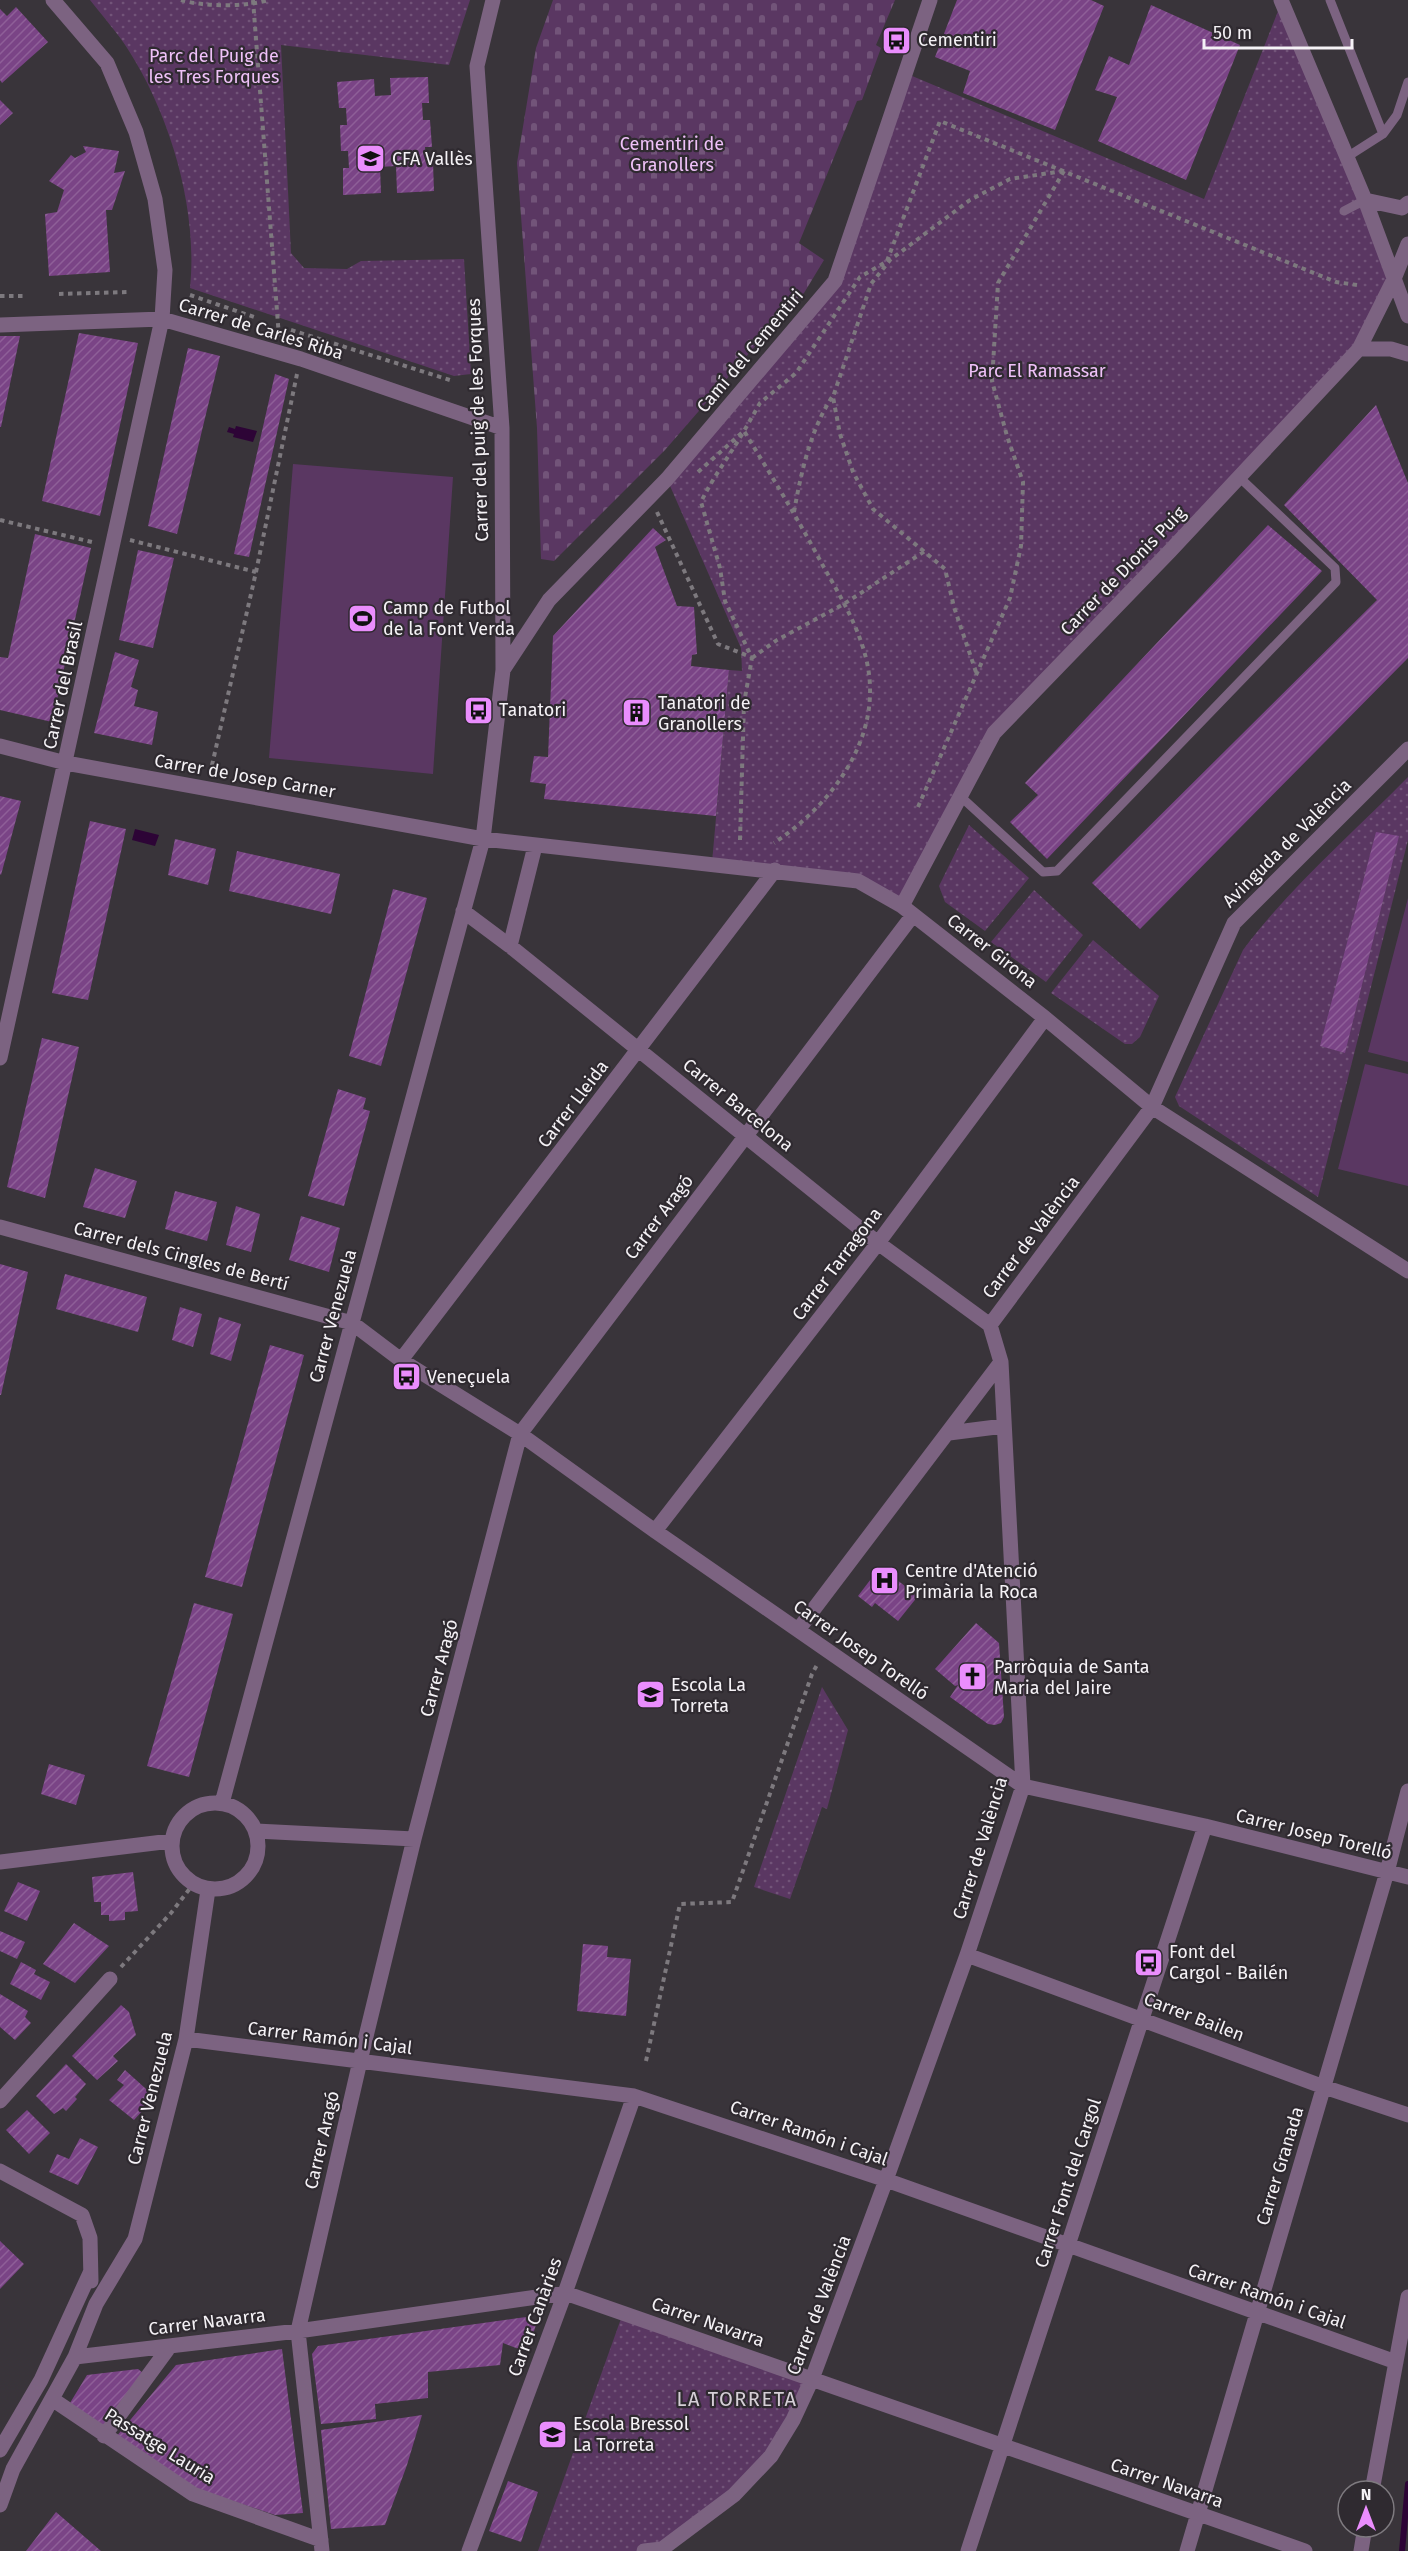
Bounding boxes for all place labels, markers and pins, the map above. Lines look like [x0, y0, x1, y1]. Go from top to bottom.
bus stop icon: Cementiri [881, 24, 913, 56]
place label: Cementiri [918, 29, 997, 51]
school or university icon: CFA Vallès [355, 143, 387, 175]
place label: CFA Vallès [392, 148, 473, 170]
place label: Camp de Futbol de la Font Verda [383, 597, 515, 640]
sports icon: Camp de Futbol de la Font Verda [346, 602, 378, 634]
place label: Tanatori de Granollers [658, 692, 751, 735]
bus stop icon: Tanatori [462, 694, 494, 726]
building icon: Tanatori de Granollers [621, 697, 653, 729]
place label: Tanatori [499, 699, 566, 721]
bus stop icon: Veneçuela [390, 1361, 422, 1393]
place label: Veneçuela [427, 1366, 510, 1388]
place label: Centre d'Atenció Primària la Roca [905, 1560, 1038, 1603]
hospital icon: Centre d'Atenció Primària la Roca [868, 1565, 900, 1597]
place label: Parròquia de Santa Maria del Jaire [994, 1656, 1150, 1699]
church icon: Parròquia de Santa Maria del Jaire [957, 1661, 989, 1693]
place label: Escola La Torreta [671, 1674, 746, 1717]
school or university icon: Escola La Torreta [634, 1679, 666, 1711]
place label: Font del Cargol - Bailén [1169, 1941, 1288, 1984]
bus stop icon: Font del Cargol - Bailén [1132, 1946, 1164, 1978]
place label: Escola Bressol La Torreta [573, 2413, 689, 2456]
school or university icon: Escola Bressol La Torreta [536, 2418, 568, 2450]

